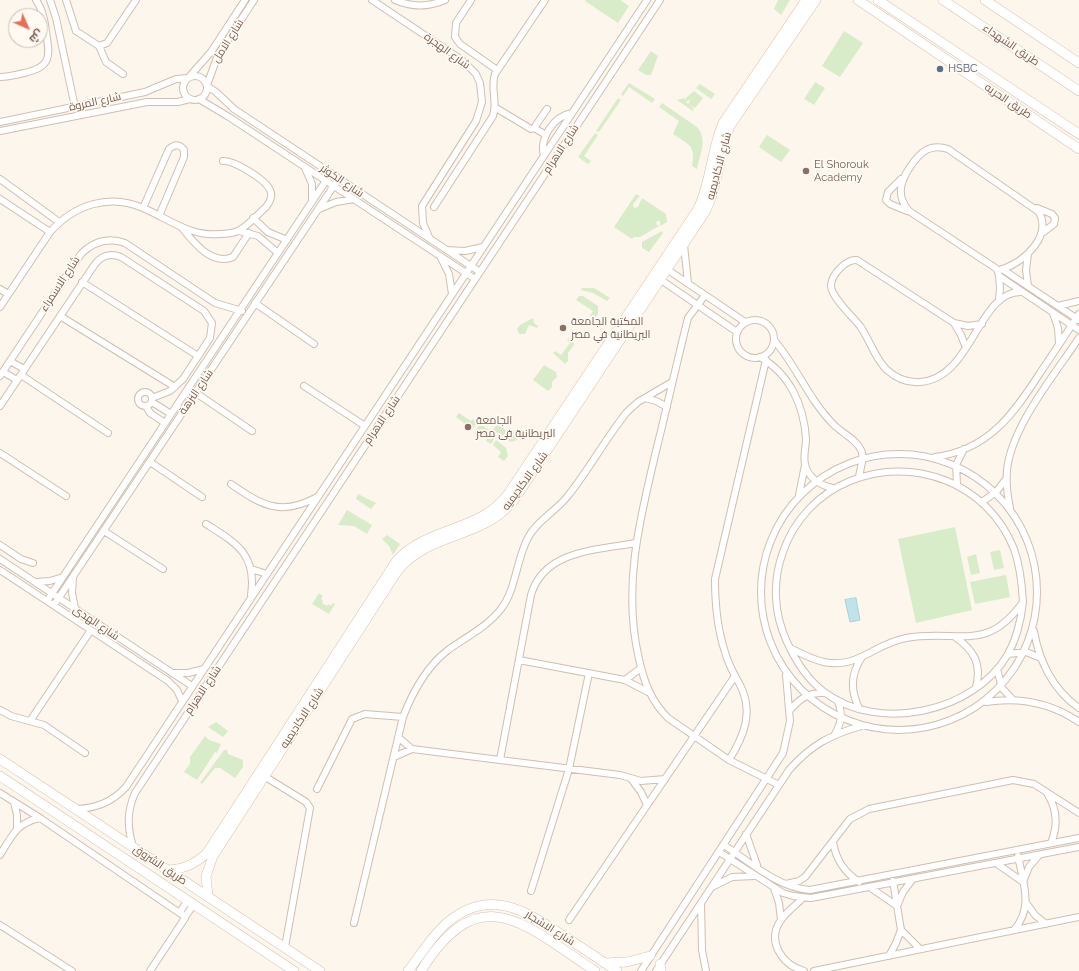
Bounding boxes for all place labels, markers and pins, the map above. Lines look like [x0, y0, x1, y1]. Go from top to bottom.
place label: HSBC [948, 62, 978, 76]
marker: HSBC [935, 64, 945, 74]
place label: El Shorouk Academy [814, 158, 869, 184]
marker: El Shorouk Academy [801, 166, 811, 176]
place label: المكتبة الجامعة البريطانية في مصر [571, 315, 651, 341]
marker: المكتبة الجامعة البريطانية في مصر [558, 323, 568, 333]
place label: الجامعة البريطانية فى مصر [476, 414, 556, 440]
marker: الجامعة البريطانية فى مصر [463, 422, 473, 432]

